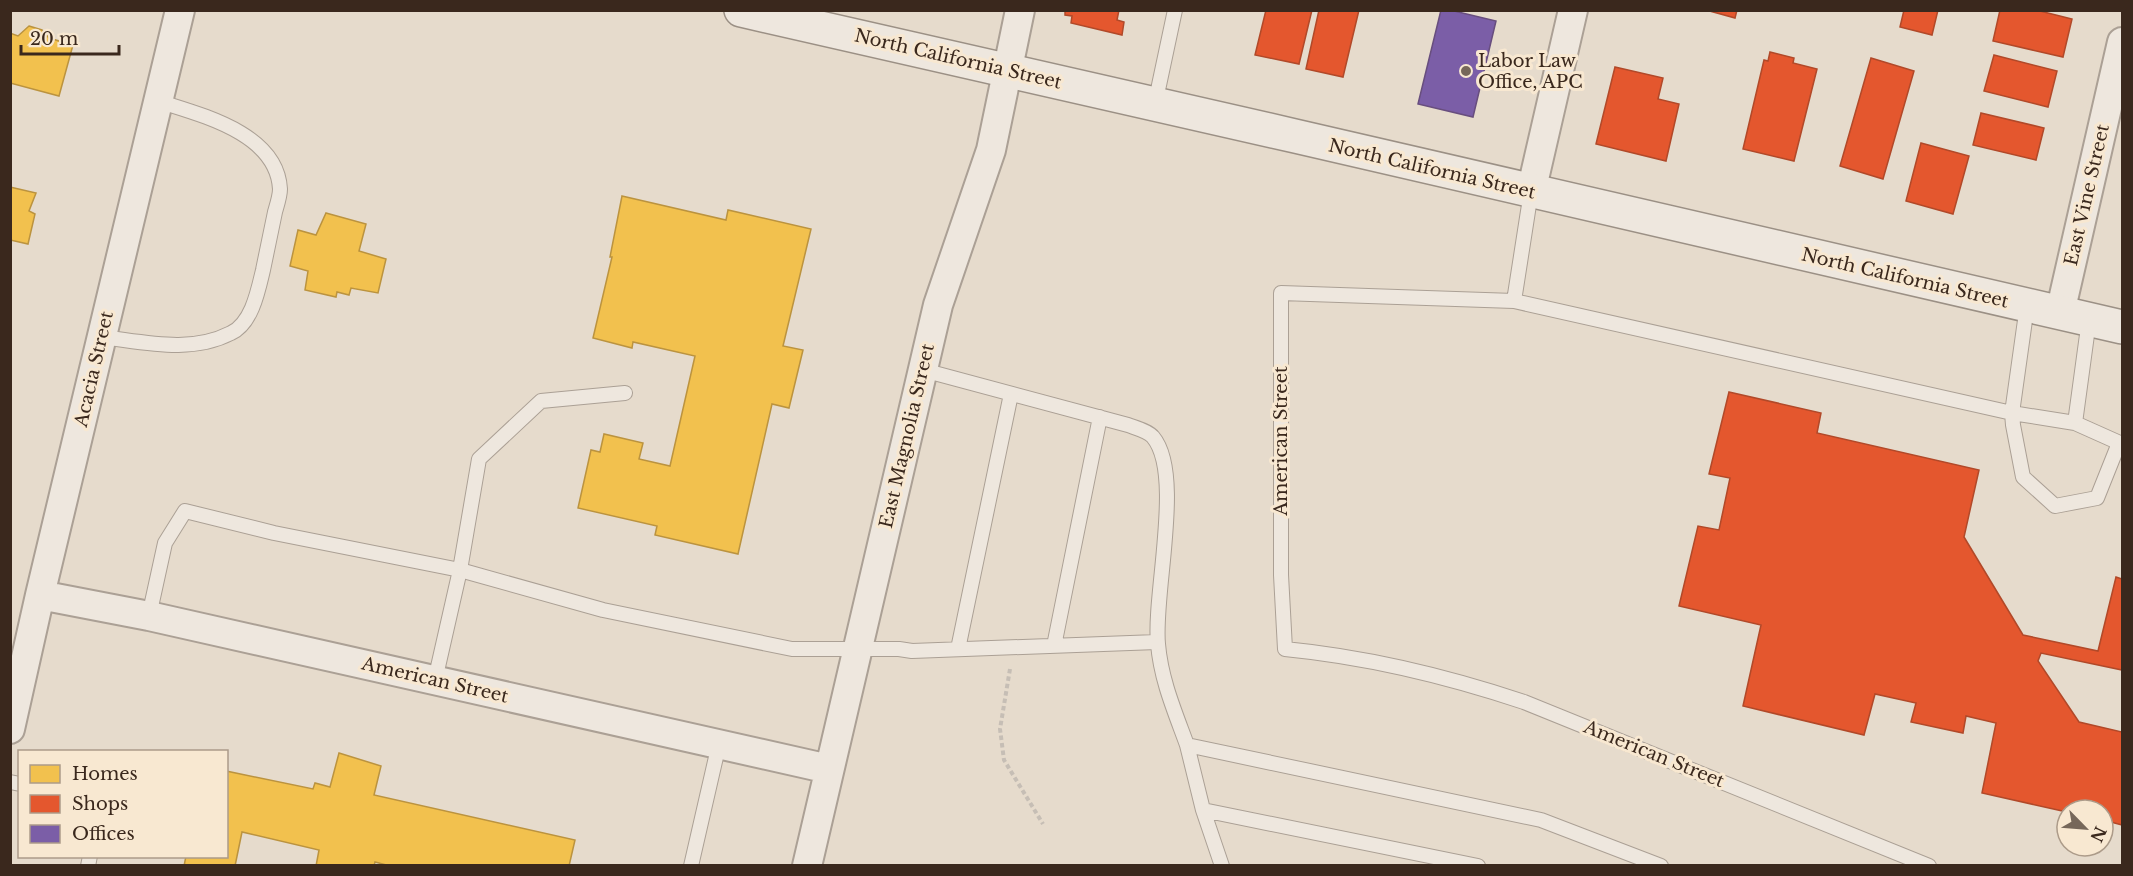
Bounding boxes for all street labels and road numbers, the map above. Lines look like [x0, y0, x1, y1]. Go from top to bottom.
street label: North California Street [852, 24, 1064, 94]
street label: East Vine Street [2060, 122, 2114, 268]
street label: North California Street [1326, 134, 1538, 204]
street label: North California Street [1799, 243, 2011, 313]
street label: Acacia Street [70, 309, 118, 430]
street label: East Magnolia Street [875, 341, 939, 530]
street label: American Street [1270, 366, 1292, 517]
street label: American Street [359, 652, 511, 708]
street label: American Street [1580, 715, 1728, 792]

